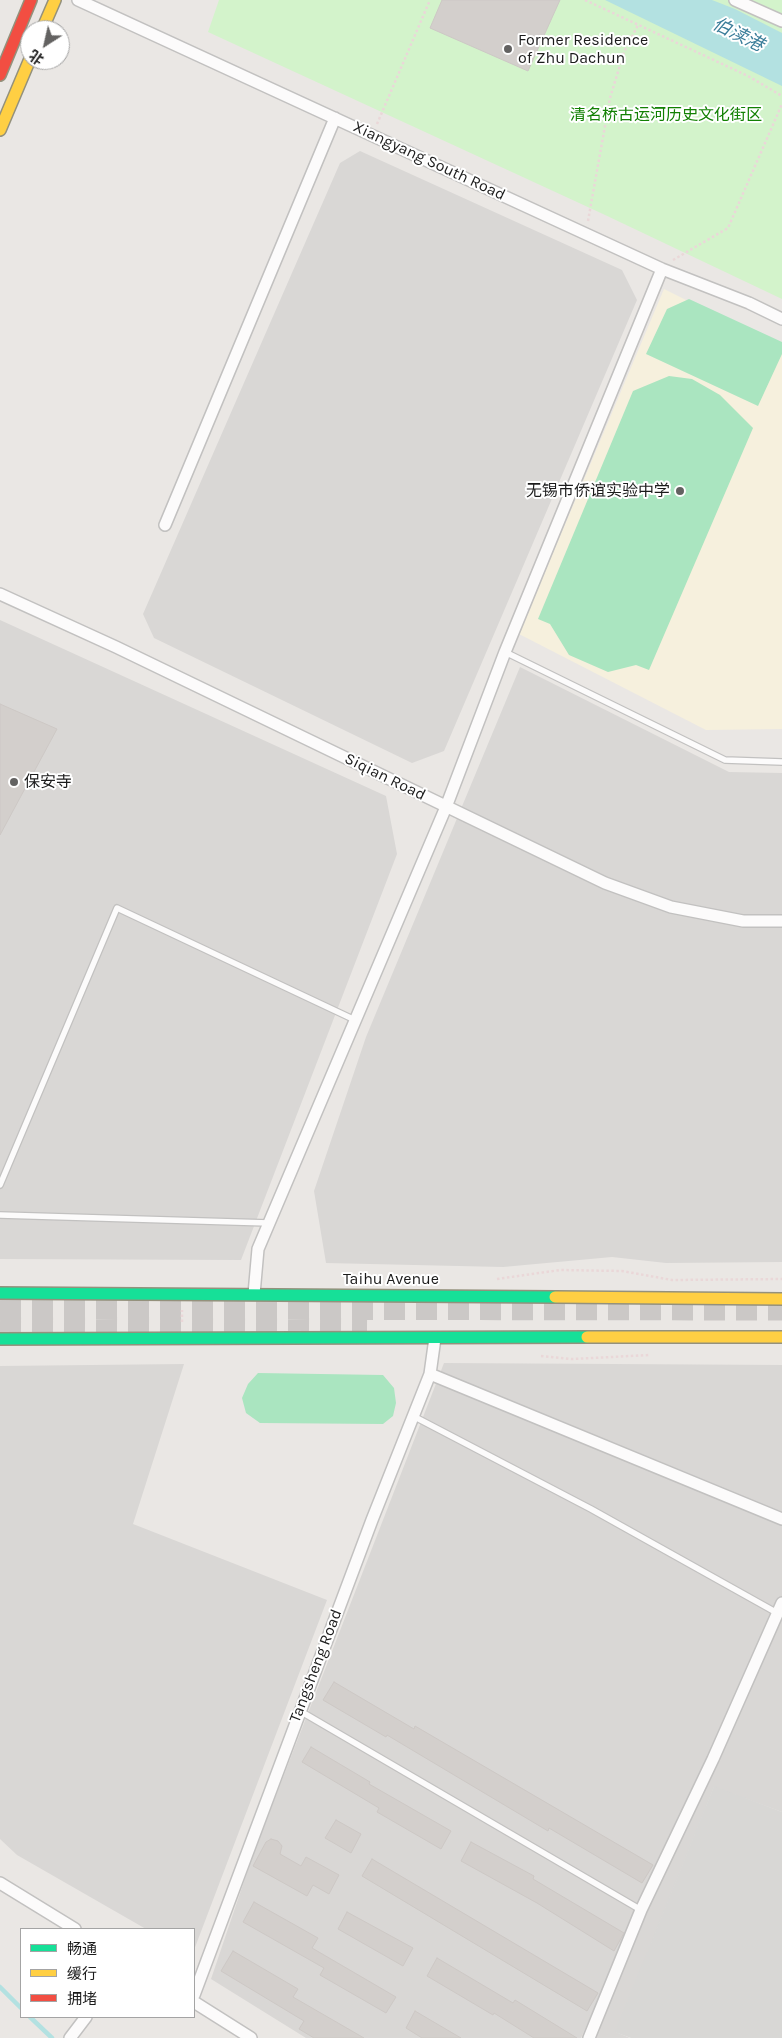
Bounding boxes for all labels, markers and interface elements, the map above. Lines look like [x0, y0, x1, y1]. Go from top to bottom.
water label: 伯渎港 [709, 13, 767, 57]
north arrow [20, 20, 70, 70]
place label: Former Residence of Zhu Dachun [518, 30, 648, 68]
marker: Former Residence of Zhu Dachun [502, 43, 514, 55]
text: 北 [26, 46, 47, 68]
park label: 清名桥古运河历史文化街区 [570, 105, 762, 125]
street label: Xiangyang South Road [350, 117, 508, 205]
place label: 无锡市侨谊实验中学 [526, 481, 670, 501]
marker: 无锡市侨谊实验中学 [674, 485, 686, 497]
street label: Siqian Road [341, 749, 429, 805]
place label: 保安寺 [24, 772, 72, 792]
marker: 保安寺 [8, 776, 20, 788]
street label: Taihu Avenue [343, 1269, 439, 1289]
street label: Tangsheng Road [286, 1607, 346, 1725]
legend [20, 1928, 195, 2018]
text: 畅通 [67, 1940, 97, 1958]
text: 缓行 [67, 1965, 97, 1983]
text: 拥堵 [67, 1990, 97, 2008]

